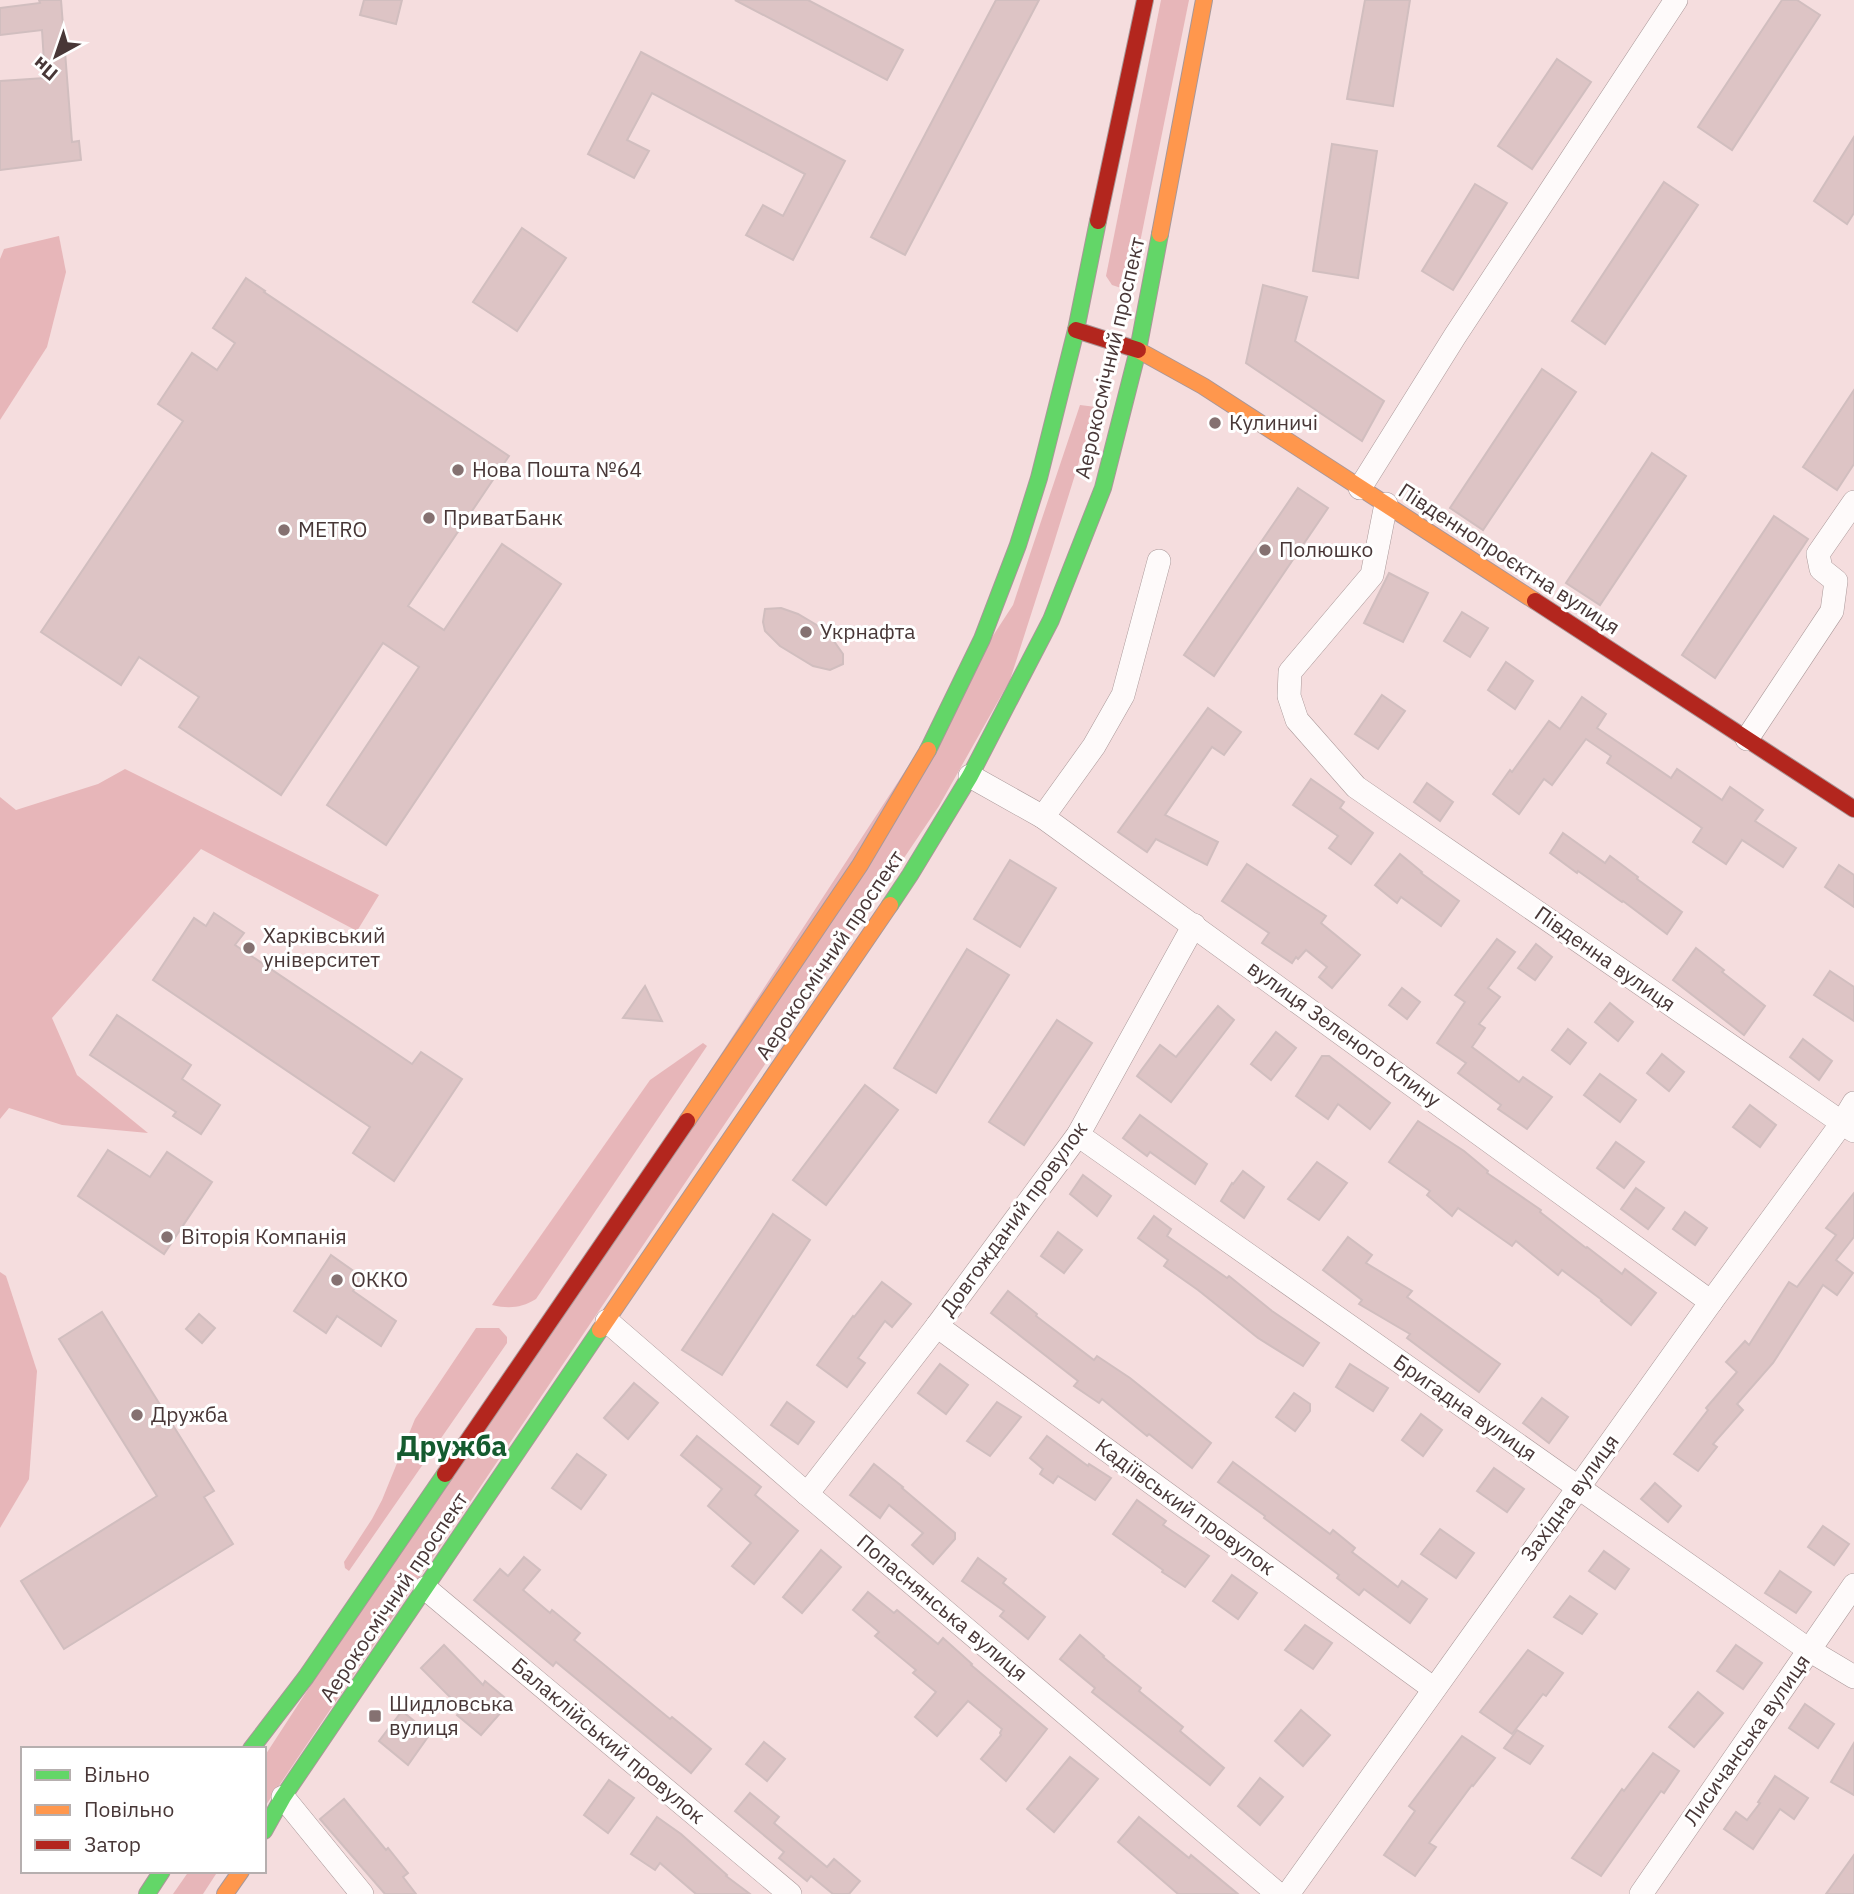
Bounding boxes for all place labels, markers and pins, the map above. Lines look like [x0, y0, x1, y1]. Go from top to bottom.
place label: Кулиничі [1229, 408, 1318, 436]
marker: Кулиничі [1207, 415, 1223, 431]
place label: Нова Пошта №64 [472, 455, 642, 483]
marker: Нова Пошта №64 [450, 462, 466, 478]
place label: ПриватБанк [443, 503, 563, 531]
marker: ПриватБанк [421, 510, 437, 526]
place label: METRO [298, 515, 367, 543]
marker: METRO [276, 522, 292, 538]
place label: Полюшко [1279, 535, 1373, 563]
marker: Полюшко [1257, 542, 1273, 558]
place label: Укрнафта [820, 617, 915, 645]
marker: Укрнафта [798, 624, 814, 640]
place label: Харківський університет [263, 921, 385, 973]
marker: Харківський університет [241, 940, 257, 956]
place label: Віторія Компанія [181, 1222, 347, 1250]
marker: Віторія Компанія [159, 1229, 175, 1245]
place label: ОККО [351, 1265, 408, 1293]
marker: ОККО [329, 1272, 345, 1288]
place label: Дружба [151, 1400, 228, 1428]
marker: Дружба [129, 1407, 145, 1423]
place label: Шидловська вулиця [389, 1689, 513, 1741]
marker: Шидловська вулиця [367, 1708, 383, 1724]

